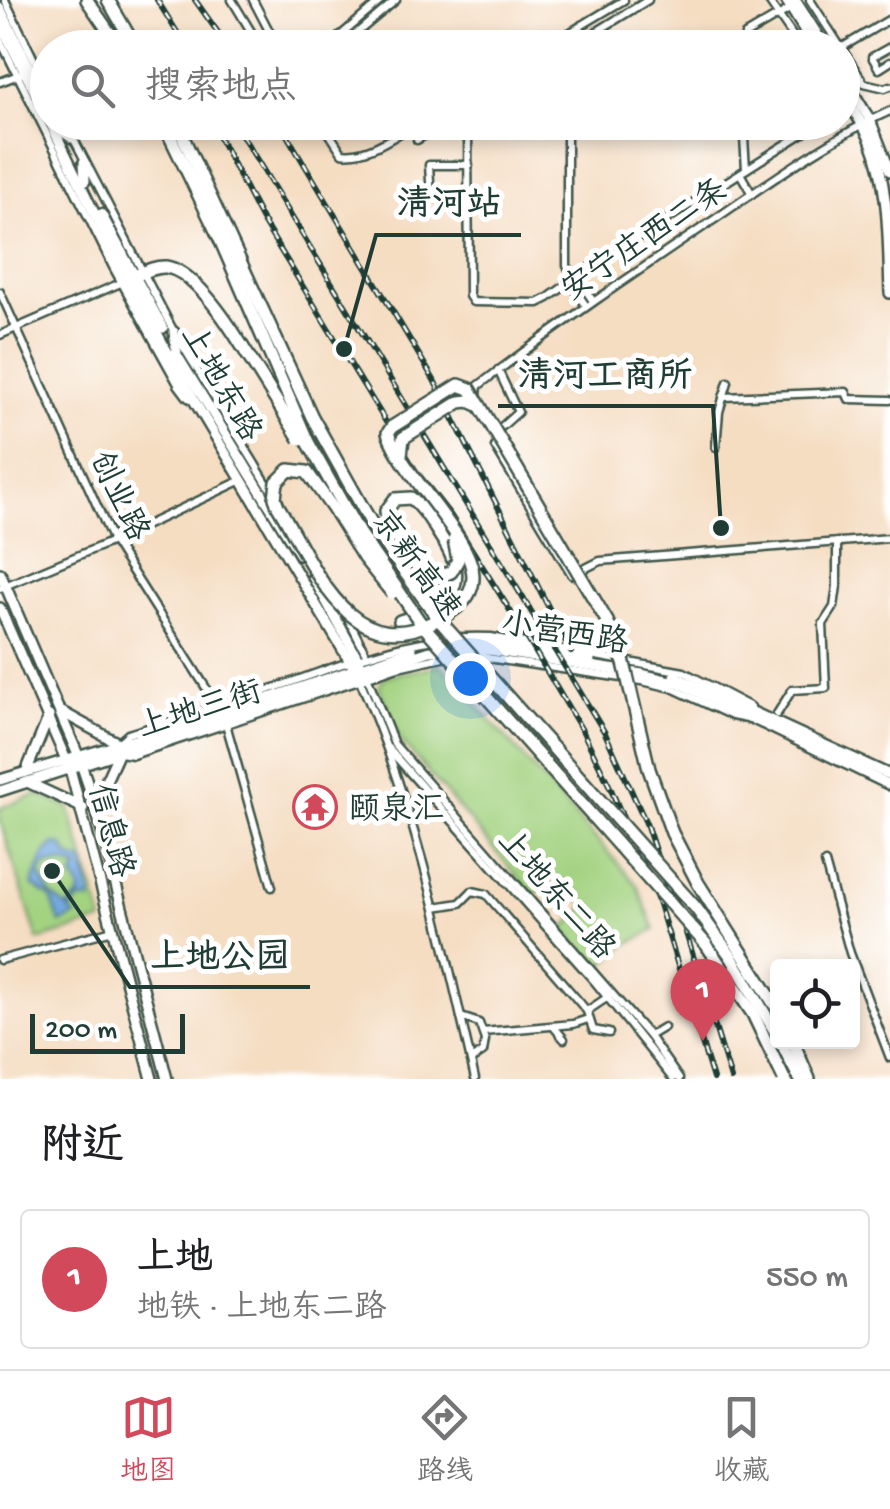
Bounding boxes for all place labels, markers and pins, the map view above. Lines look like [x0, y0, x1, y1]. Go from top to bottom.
callout: 清河站 [376, 170, 521, 235]
callout: 清河工商所 [498, 341, 713, 406]
temple icon: 颐泉汇 [292, 784, 338, 830]
place label: 颐泉汇 [348, 791, 444, 831]
callout: 上地公园 [130, 922, 310, 987]
pin: 1 [670, 958, 736, 1041]

